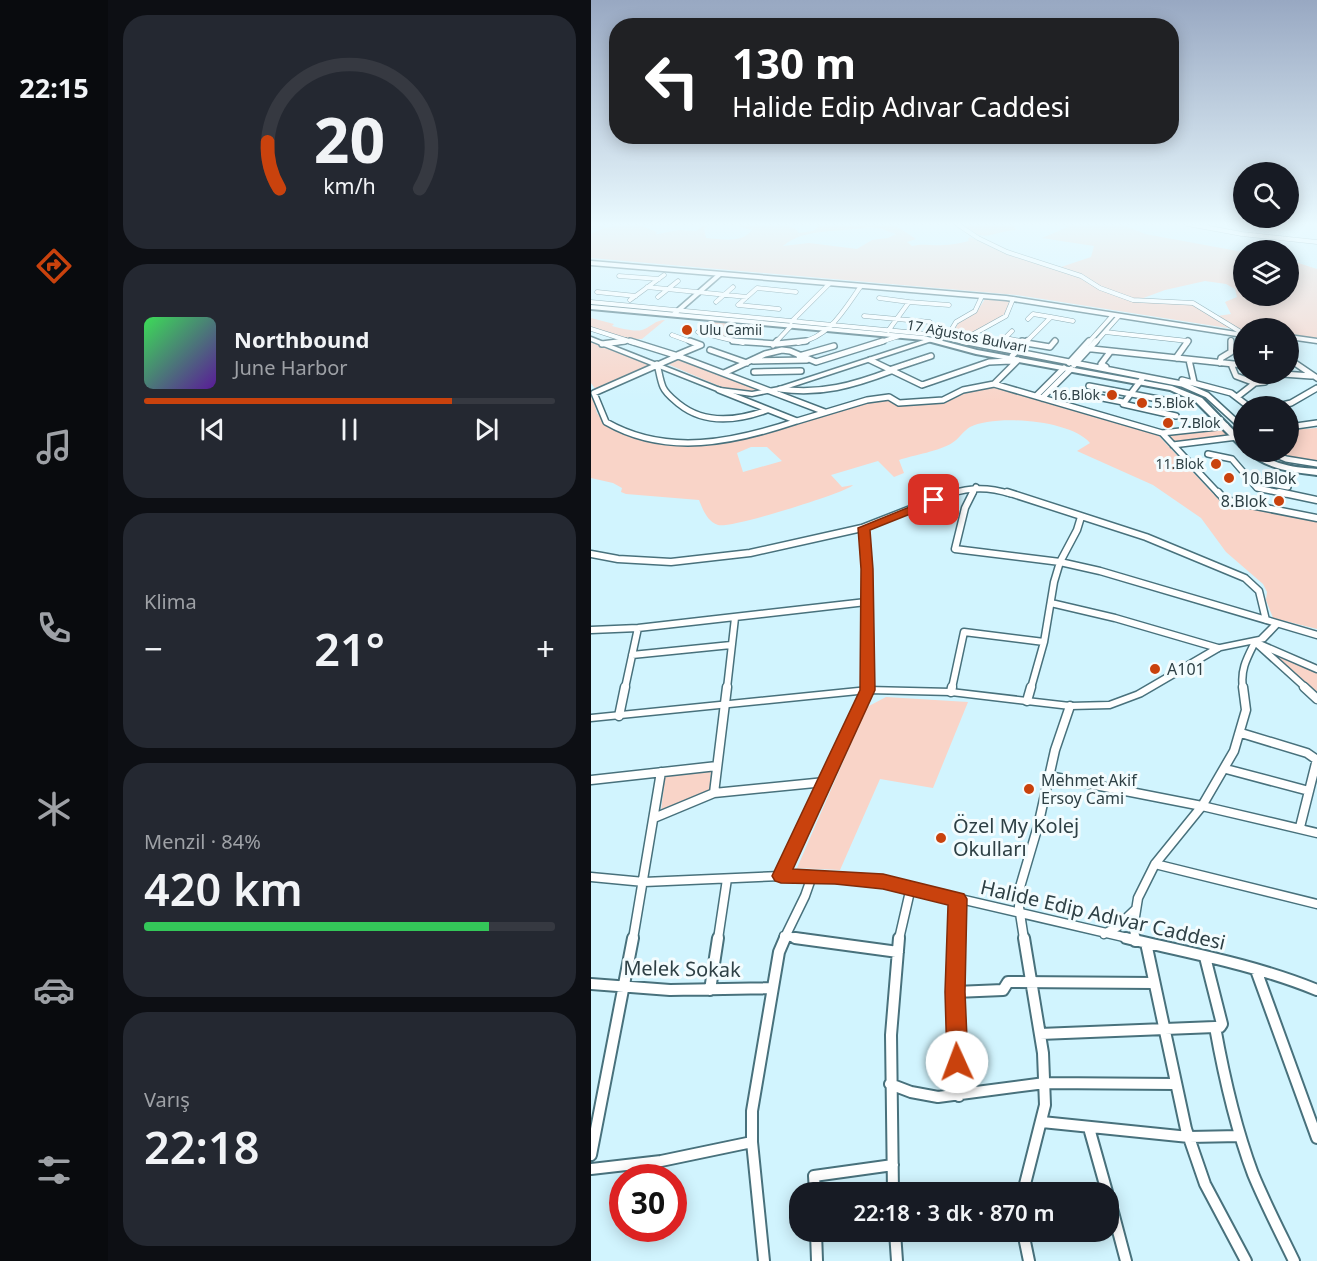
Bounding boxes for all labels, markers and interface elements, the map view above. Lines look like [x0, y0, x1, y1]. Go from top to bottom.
text: 130 m [732, 34, 856, 91]
icon: left [633, 42, 711, 120]
text: 22:15 [19, 69, 89, 106]
text: Halide Edip Adıvar Caddesi [732, 88, 1071, 125]
text: 20 [314, 96, 385, 181]
map controls [1233, 162, 1299, 462]
button: search [1233, 162, 1299, 228]
text: km/h [323, 171, 376, 200]
button: layers [1233, 240, 1299, 306]
icon: directions [33, 245, 75, 287]
street label: 17 Ağustos Bulvarı [905, 315, 1029, 356]
button: + [1233, 318, 1299, 384]
place label: Ulu Camii [699, 320, 762, 339]
marker: Ulu Camii [680, 323, 694, 337]
text: Northbound [234, 324, 369, 354]
text: June Harbor [234, 354, 348, 381]
place label: 16.Blok [1052, 385, 1101, 404]
marker: 16.Blok [1105, 388, 1119, 402]
place label: 5.Blok [1154, 393, 1195, 412]
marker: 5.Blok [1135, 396, 1149, 410]
button: − [1233, 396, 1299, 462]
icon: previous [196, 413, 229, 446]
icon: pause [333, 413, 366, 446]
icon: next [470, 413, 503, 446]
place label: 7.Blok [1180, 413, 1221, 432]
marker: 7.Blok [1161, 416, 1175, 430]
icon: music [33, 426, 75, 468]
place label: 11.Blok [1156, 454, 1205, 473]
marker: 11.Blok [1209, 457, 1223, 471]
place label: 10.Blok [1241, 467, 1297, 489]
marker: 10.Blok [1222, 471, 1236, 485]
pin [908, 474, 959, 525]
icon: arrive [917, 483, 950, 516]
place label: 8.Blok [1221, 490, 1267, 512]
marker: 8.Blok [1272, 494, 1286, 508]
text: Klima [144, 588, 197, 615]
icon: phone [33, 607, 75, 649]
text: 21° [314, 618, 385, 679]
text: − [144, 626, 163, 671]
text: + [536, 626, 555, 671]
place label: A101 [1167, 658, 1205, 680]
marker: A101 [1148, 662, 1162, 676]
place label: Mehmet Akif Ersoy Cami [1041, 769, 1138, 809]
marker: Mehmet Akif Ersoy Cami [1022, 782, 1036, 796]
icon: climate [33, 788, 75, 830]
place label: Özel My Kolej Okulları [953, 812, 1079, 862]
text: Menzil · 84% [144, 828, 261, 855]
marker: Özel My Kolej Okulları [934, 831, 948, 845]
text: 420 km [144, 858, 303, 919]
street label: Halide Edip Adıvar Caddesi [978, 873, 1228, 956]
street label: Melek Sokak [623, 954, 741, 983]
icon: car [33, 969, 75, 1011]
position arrow [925, 1030, 989, 1094]
text: Varış [144, 1086, 190, 1113]
text: 22:18 [144, 1116, 259, 1177]
icon: filters [33, 1149, 75, 1191]
speed limit sign: 30 [609, 1164, 687, 1242]
text: 22:18 · 3 dk · 870 m [853, 1197, 1055, 1227]

